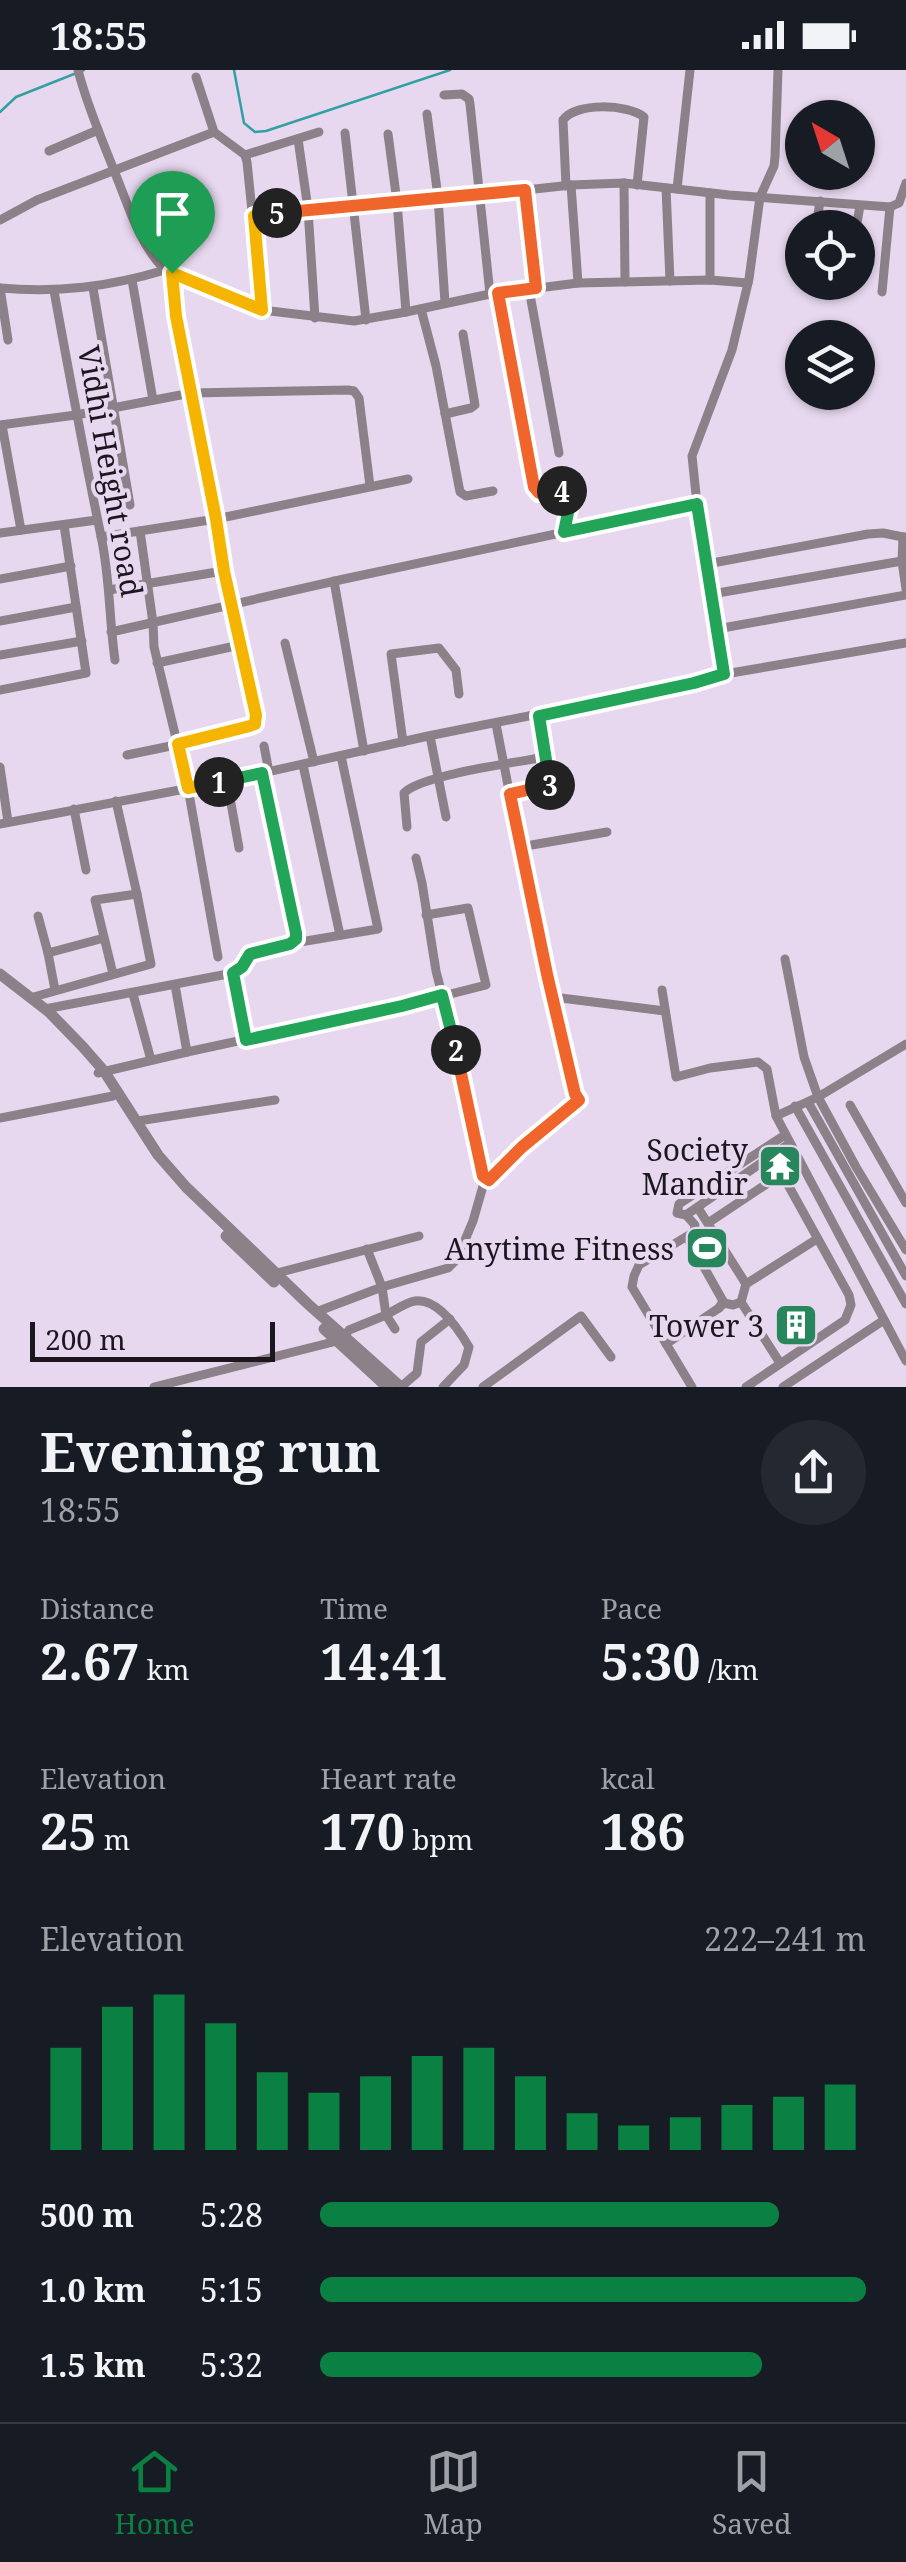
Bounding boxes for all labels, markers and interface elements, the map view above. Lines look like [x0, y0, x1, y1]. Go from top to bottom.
text: 18:55 [50, 9, 147, 61]
north arrow [785, 100, 875, 190]
map controls [785, 100, 875, 410]
pin [130, 171, 215, 274]
icon: arrive [145, 186, 200, 241]
pin: 5 [252, 188, 302, 238]
text: 5 [269, 194, 285, 232]
button: locate [785, 210, 875, 300]
button: layers [785, 320, 875, 410]
street label: Vidhi Height road [69, 342, 153, 600]
pin: 4 [537, 466, 587, 516]
text: 4 [554, 472, 570, 510]
pin: 1 [194, 757, 244, 807]
pin: 3 [525, 760, 575, 810]
text: 1 [211, 763, 227, 801]
text: 3 [542, 766, 558, 804]
pin: 2 [431, 1025, 481, 1075]
text: 2 [448, 1031, 464, 1069]
place label: Society Mandir [641, 1129, 748, 1204]
temple icon: Society Mandir [757, 1143, 803, 1189]
sports icon: Anytime Fitness [684, 1225, 730, 1271]
place label: Anytime Fitness [444, 1228, 674, 1269]
building icon: Tower 3 [773, 1302, 819, 1348]
place label: Tower 3 [649, 1305, 764, 1346]
scale bar [30, 1317, 275, 1362]
text: 200 m [45, 1320, 126, 1358]
text: Evening run [40, 1413, 381, 1488]
button: share [761, 1420, 866, 1525]
text: 18:55 [40, 1488, 121, 1531]
text: Distance [40, 1589, 154, 1627]
text: Time [320, 1589, 388, 1627]
text: Pace [601, 1589, 662, 1627]
text: 2.67 [40, 1627, 139, 1695]
text: 14:41 [320, 1627, 449, 1695]
text: 5:30 [601, 1627, 701, 1695]
text: km [139, 1650, 190, 1688]
text: /km [701, 1650, 759, 1688]
text: Elevation [40, 1759, 166, 1797]
text: Heart rate [320, 1759, 457, 1797]
text: kcal [601, 1759, 655, 1797]
text: 25 [40, 1797, 97, 1865]
text: 170 [320, 1797, 405, 1865]
text: 186 [601, 1797, 685, 1865]
text: m [97, 1820, 130, 1858]
text: bpm [405, 1820, 473, 1858]
text: Elevation [40, 1917, 184, 1960]
text: 222–241 m [704, 1917, 866, 1960]
text: 500 m [40, 2193, 134, 2236]
text: 5:28 [200, 2193, 263, 2236]
text: 1.0 km [40, 2268, 146, 2311]
text: 5:15 [200, 2268, 263, 2311]
text: 1.5 km [40, 2343, 146, 2386]
text: 5:32 [200, 2343, 263, 2386]
tab: Home [115, 2444, 194, 2542]
tab: Map [424, 2444, 483, 2542]
tab: Saved [712, 2444, 791, 2542]

